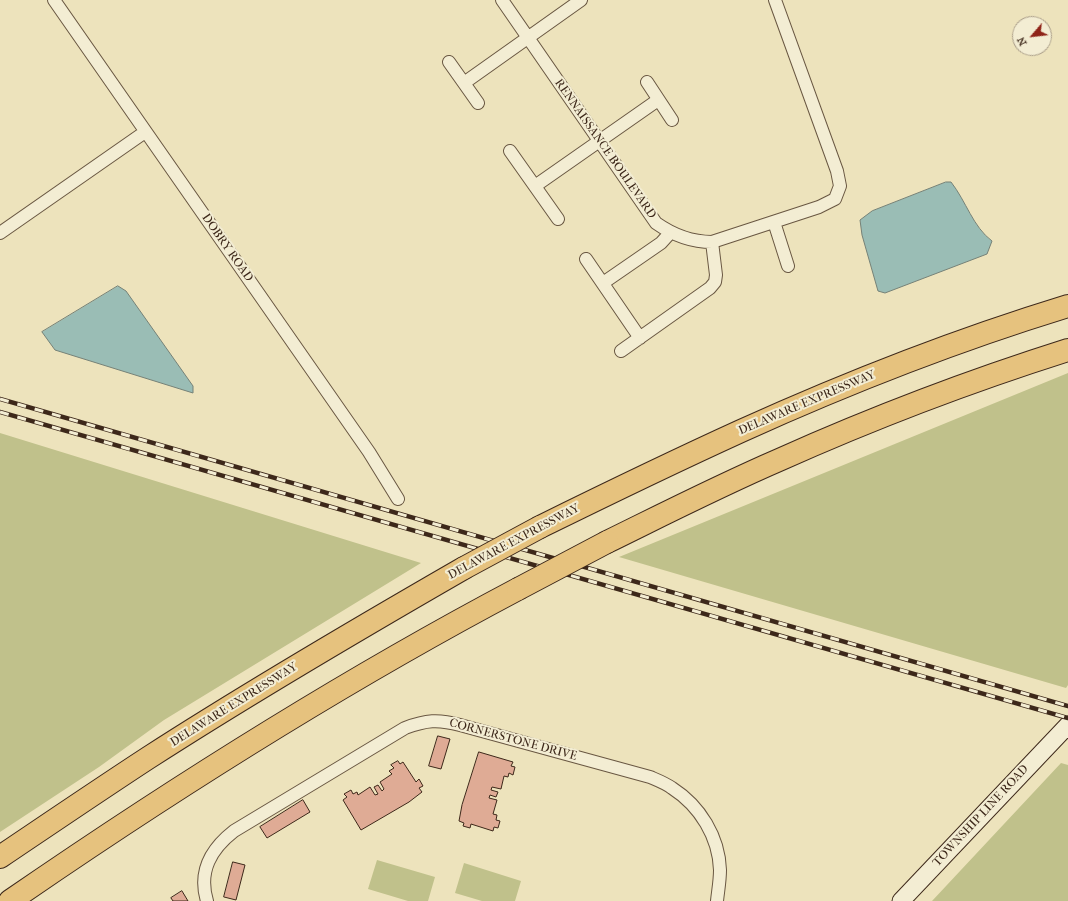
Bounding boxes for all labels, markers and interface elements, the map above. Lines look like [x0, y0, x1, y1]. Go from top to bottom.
north arrow [1012, 16, 1052, 56]
text: N [1014, 35, 1030, 48]
street label: RENNAISSANCE BOULEVARD [551, 76, 659, 222]
street label: DOBRY ROAD [198, 211, 256, 285]
street label: DELAWARE EXPRESSWAY [736, 368, 878, 438]
street label: DELAWARE EXPRESSWAY [446, 501, 582, 583]
street label: DELAWARE EXPRESSWAY [168, 660, 300, 750]
street label: CORNERSTONE DRIVE [448, 716, 578, 764]
street label: TOWNSHIP LINE ROAD [930, 762, 1032, 870]

